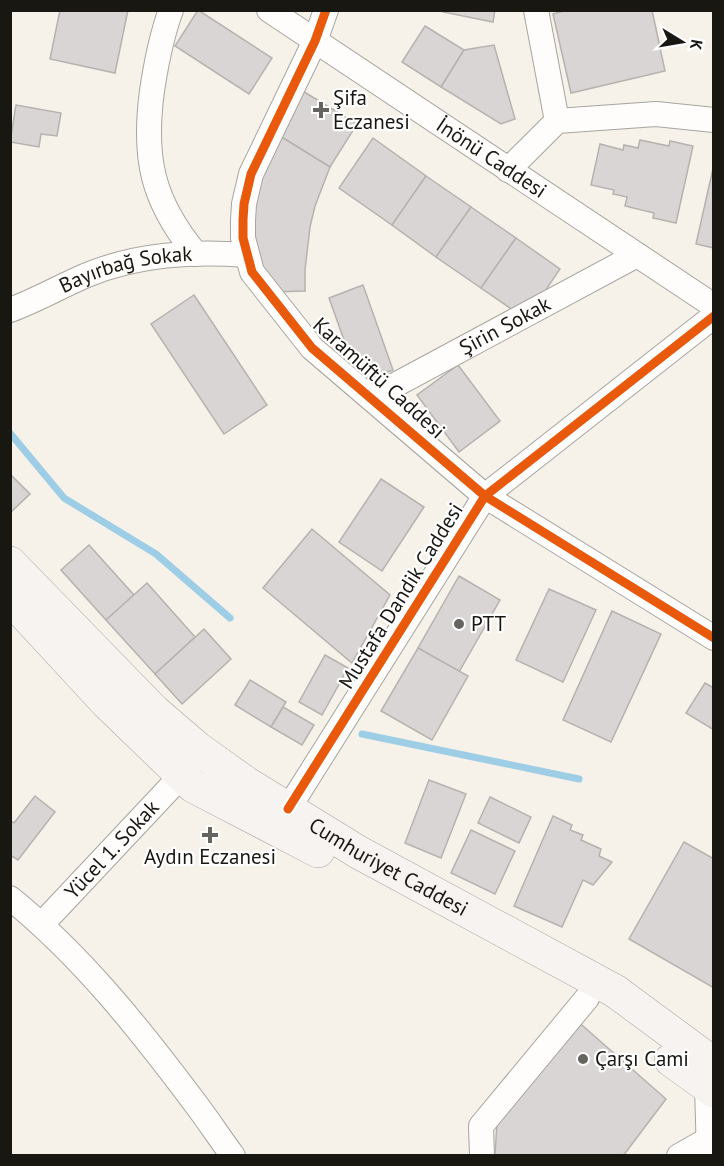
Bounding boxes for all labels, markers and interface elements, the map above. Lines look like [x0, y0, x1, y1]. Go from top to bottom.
north arrow [652, 12, 712, 72]
text: K [686, 38, 707, 52]
place label: Şifa Eczanesi [333, 84, 410, 135]
marker: Şifa Eczanesi [314, 103, 328, 117]
street label: İnönü Caddesi [431, 111, 552, 204]
street label: Bayırbağ Sokak [55, 240, 193, 299]
street label: Şirin Sokak [454, 290, 555, 361]
street label: Karamüftü Caddesi [308, 311, 451, 444]
street label: Mustafa Dandik Caddesi [332, 498, 469, 694]
place label: PTT [471, 610, 506, 637]
marker: PTT [452, 617, 466, 631]
street label: Yücel 1. Sokak [58, 794, 164, 905]
street label: Cumhuriyet Caddesi [304, 811, 473, 922]
marker: Aydın Eczanesi [203, 828, 217, 842]
place label: Aydın Eczanesi [144, 843, 276, 870]
place label: Çarşı Cami [595, 1045, 689, 1072]
marker: Çarşı Cami [576, 1052, 590, 1066]

